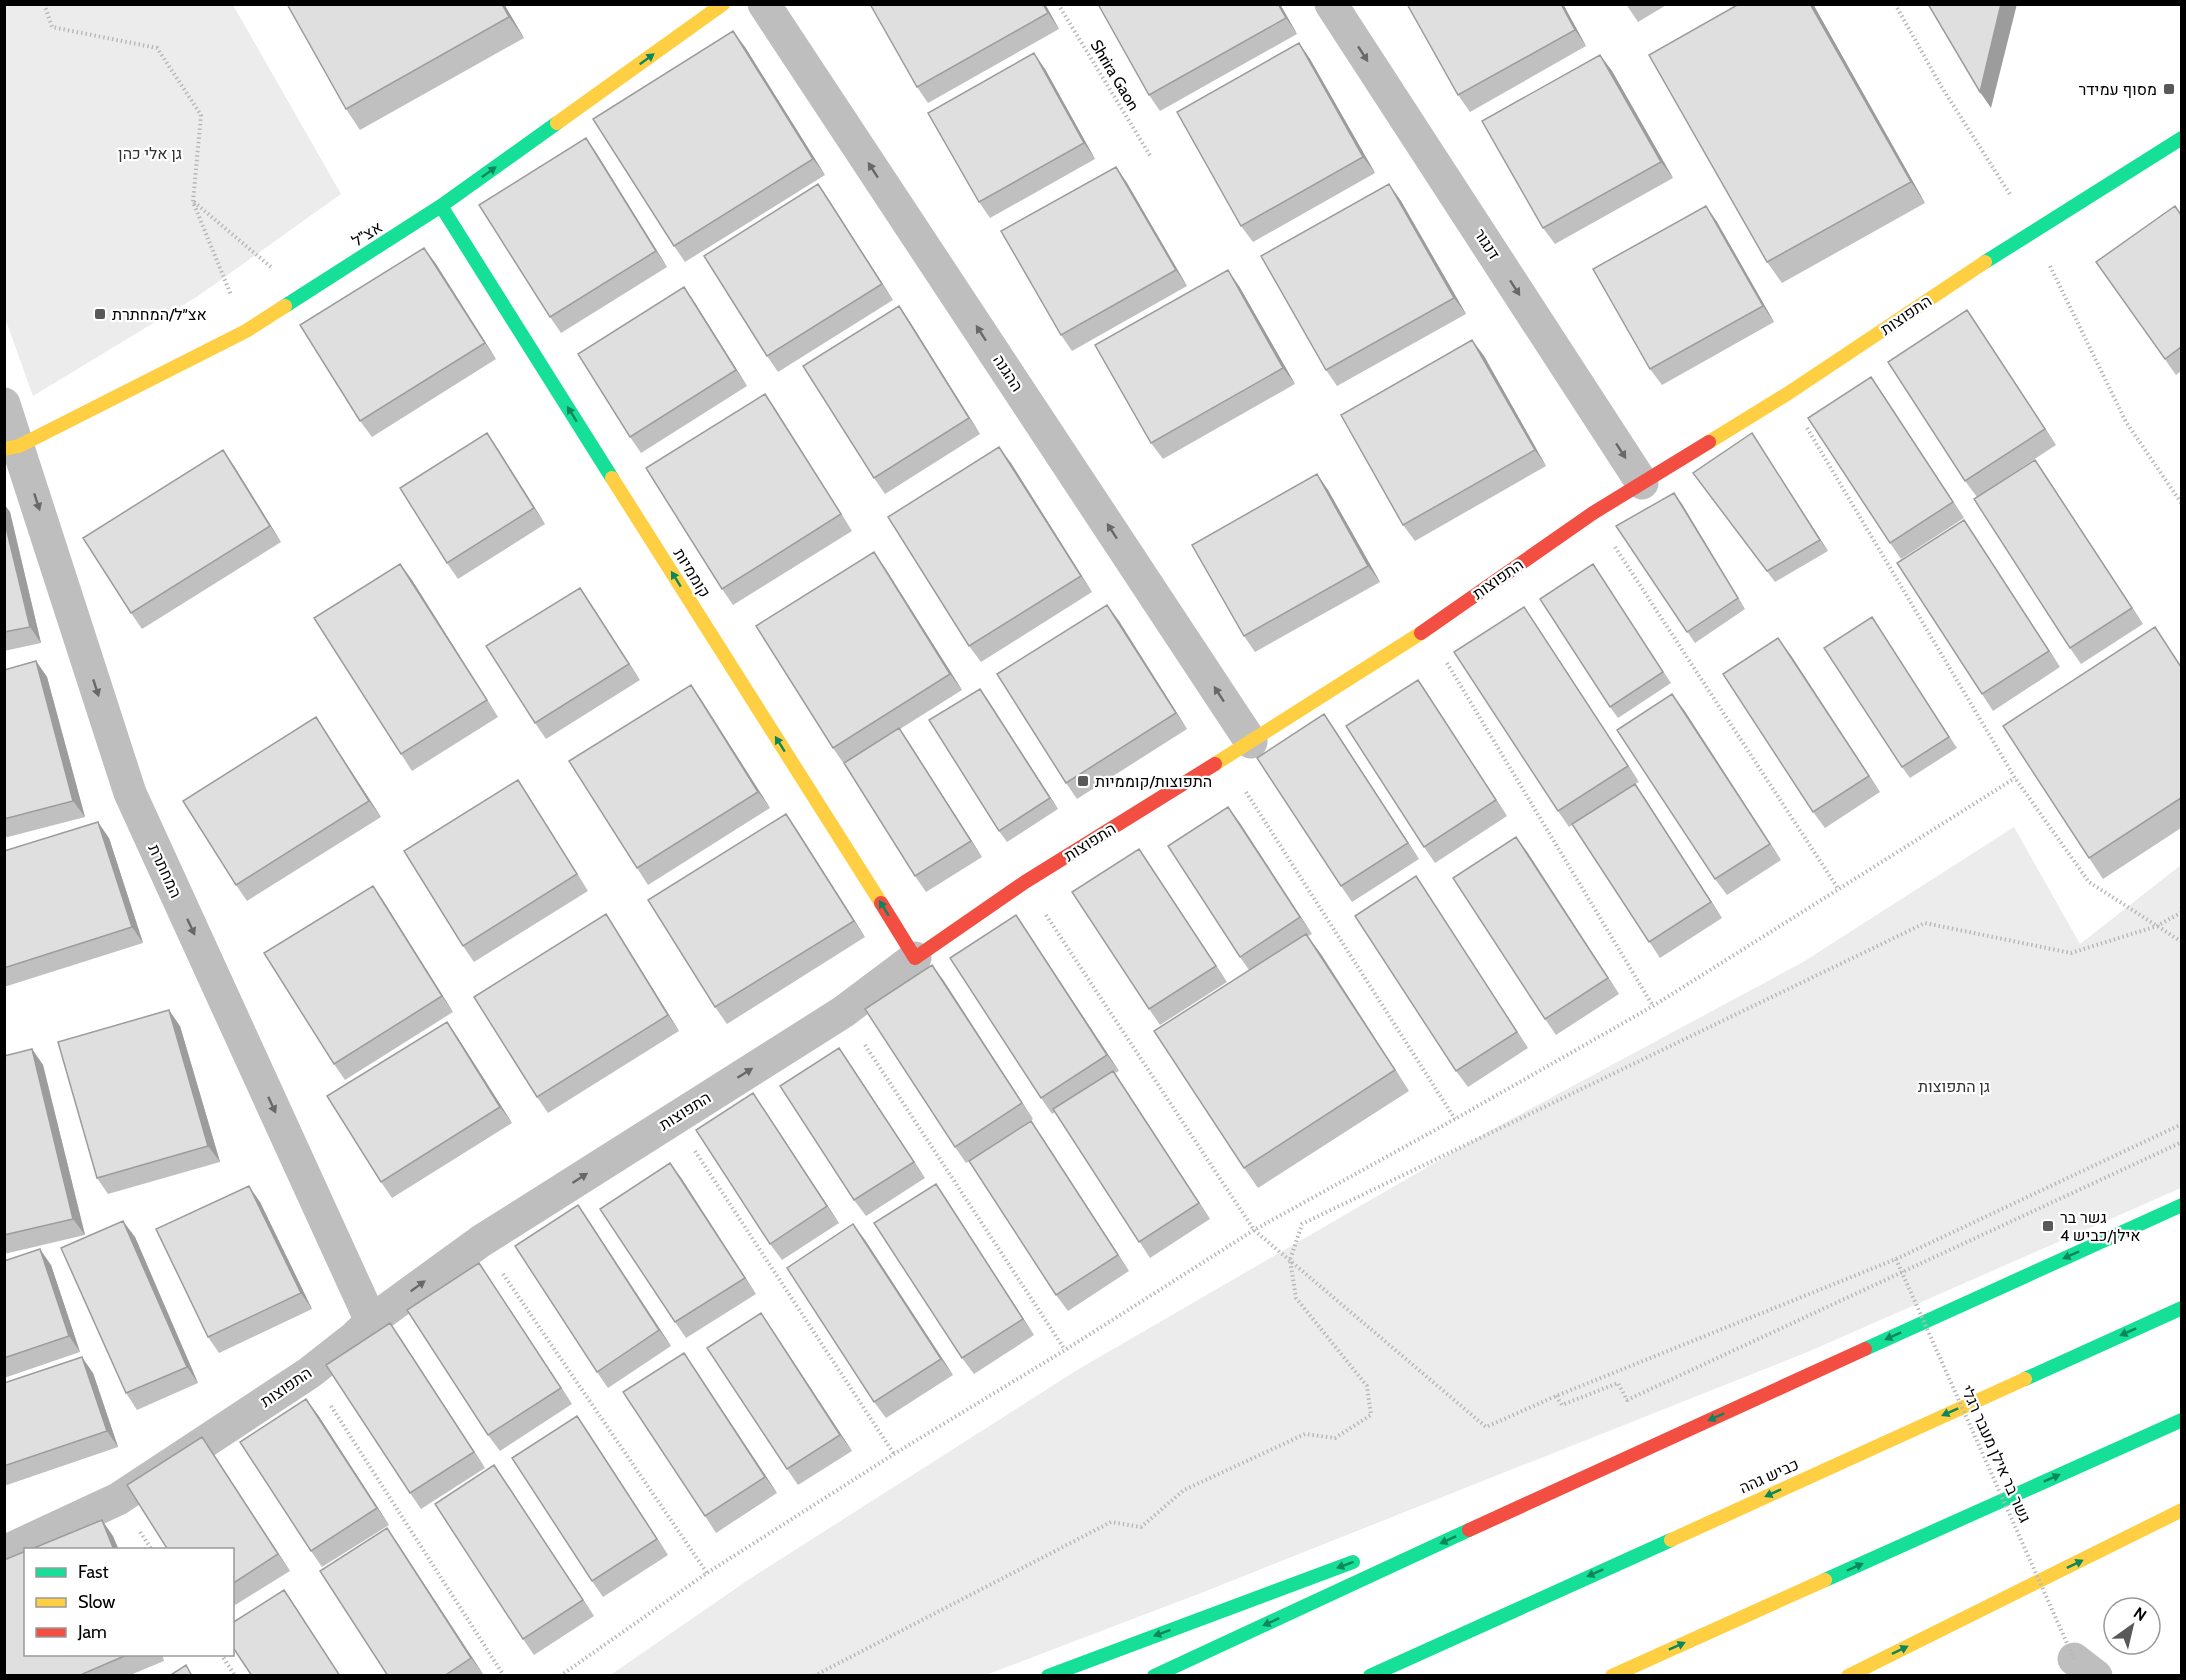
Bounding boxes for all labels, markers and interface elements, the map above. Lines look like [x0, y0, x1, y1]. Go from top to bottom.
street label: Shrira Gaon [1087, 36, 1143, 114]
one-way arrow [1357, 45, 1369, 61]
one-way arrow [639, 53, 655, 65]
place label: מסוף עמידר [2078, 80, 2157, 99]
marker: מסוף עמידר [2162, 82, 2176, 96]
park label: גן אלי כהן [118, 144, 182, 163]
one-way arrow [868, 162, 879, 179]
one-way arrow [480, 166, 496, 178]
street label: אצ"ל [348, 217, 386, 251]
street label: דנגור [1470, 225, 1504, 263]
one-way arrow [1509, 279, 1521, 295]
street label: התפוצות [1877, 291, 1935, 339]
place label: אצ״ל/המחתרת [112, 305, 207, 324]
marker: אצ״ל/המחתרת [93, 307, 107, 321]
one-way arrow [976, 325, 987, 341]
street label: ההגנה [989, 351, 1027, 395]
one-way arrow [566, 406, 577, 422]
one-way arrow [1616, 443, 1627, 459]
one-way arrow [33, 493, 42, 511]
one-way arrow [1106, 523, 1117, 539]
street label: קוממיות [670, 545, 714, 601]
street label: התפוצות [1469, 555, 1527, 603]
one-way arrow [670, 570, 681, 587]
one-way arrow [92, 679, 101, 697]
one-way arrow [1213, 686, 1225, 702]
one-way arrow [774, 735, 785, 752]
place label: התפוצות/קוממיות [1095, 772, 1212, 791]
marker: התפוצות/קוממיות [1076, 774, 1090, 788]
street label: התפוצות [1061, 819, 1119, 865]
street label: המחתרת [144, 841, 186, 901]
one-way arrow [878, 900, 889, 917]
one-way arrow [186, 919, 196, 937]
one-way arrow [737, 1068, 753, 1079]
park label: גן התפוצות [1918, 1077, 1990, 1096]
street label: התפוצות [656, 1088, 714, 1134]
one-way arrow [268, 1096, 277, 1113]
one-way arrow [572, 1172, 588, 1183]
place label: גשר בר אילן/כביש 4 [2060, 1208, 2141, 1245]
marker: גשר בר אילן/כביש 4 [2041, 1219, 2055, 1233]
one-way arrow [2062, 1251, 2079, 1260]
one-way arrow [410, 1280, 426, 1292]
one-way arrow [2120, 1328, 2137, 1337]
one-way arrow [1884, 1331, 1902, 1341]
street label: התפוצות [257, 1363, 315, 1411]
street label: גשר בר אילן מעבר רגלי [1957, 1382, 2035, 1526]
one-way arrow [1942, 1408, 1959, 1417]
one-way arrow [1707, 1412, 1724, 1421]
street label: כביש גהה [1736, 1454, 1802, 1498]
one-way arrow [2043, 1474, 2060, 1483]
one-way arrow [1764, 1488, 1781, 1497]
one-way arrow [1439, 1535, 1456, 1544]
legend [24, 1548, 234, 1656]
one-way arrow [2067, 1559, 2084, 1569]
text: Fast [78, 1561, 109, 1583]
one-way arrow [1336, 1561, 1354, 1570]
one-way arrow [1846, 1562, 1863, 1571]
one-way arrow [1586, 1569, 1604, 1578]
text: Slow [78, 1591, 115, 1613]
north arrow [2102, 1596, 2162, 1656]
text: N [2130, 1603, 2150, 1625]
one-way arrow [1262, 1617, 1279, 1626]
text: Jam [77, 1621, 107, 1643]
one-way arrow [1153, 1629, 1171, 1638]
one-way arrow [1668, 1642, 1685, 1651]
one-way arrow [1892, 1645, 1909, 1654]

